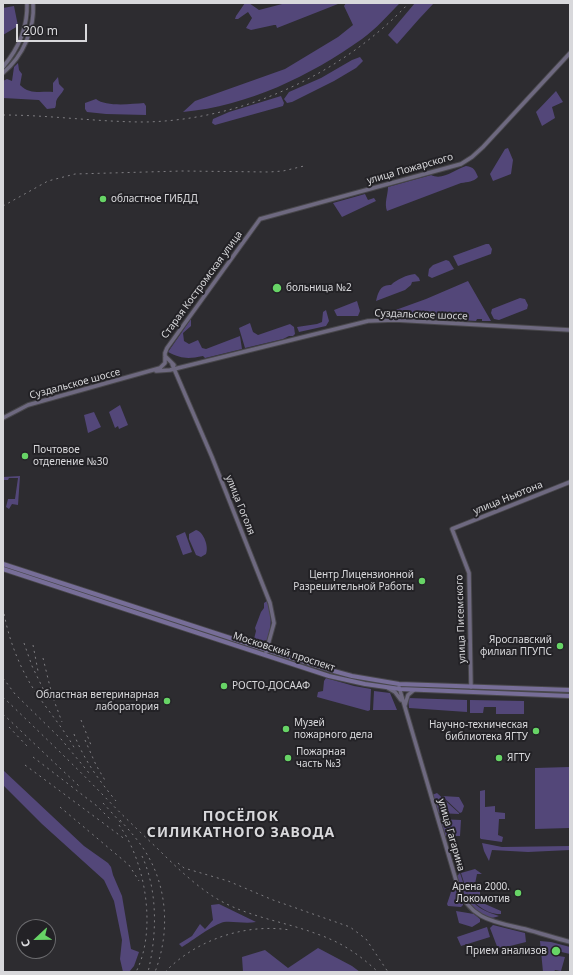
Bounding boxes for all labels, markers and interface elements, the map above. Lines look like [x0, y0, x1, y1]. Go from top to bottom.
scale bar [18, 16, 89, 42]
text: 200 m [23, 22, 58, 39]
street label: улица Пожарского [365, 151, 455, 187]
place label: областное ГИБДД [111, 193, 198, 205]
marker: областное ГИБДД [98, 194, 108, 204]
street label: Старая Костромская улица [159, 229, 245, 341]
marker: больница №2 [271, 282, 283, 294]
place label: больница №2 [286, 282, 352, 294]
street label: Суздальское шоссе [374, 307, 468, 323]
street label: Суздальское шоссе [28, 366, 122, 402]
place label: Почтовое отделение №30 [33, 444, 108, 468]
marker: Почтовое отделение №30 [20, 451, 30, 461]
street label: улица Гоголя [223, 473, 257, 537]
street label: улица Ньютона [471, 479, 545, 517]
place label: Центр Лицензионной Разрешительной Работы [293, 569, 414, 592]
street label: улица Писемского [453, 574, 469, 664]
marker: Центр Лицензионной Разрешительной Работы [417, 576, 427, 586]
street label: Московский проспект [232, 630, 336, 674]
place label: Ярославский филиал ПГУПС [480, 634, 552, 658]
marker: Ярославский филиал ПГУПС [555, 641, 565, 651]
place label: РОСТО-ДОСААФ [232, 680, 310, 692]
marker: РОСТО-ДОСААФ [219, 681, 229, 691]
place label: Областная ветеринарная лаборатория [36, 689, 159, 712]
marker: Областная ветеринарная лаборатория [162, 696, 172, 706]
place label: Музей пожарного дела [294, 717, 373, 740]
place label: Научно-техническая библиотека ЯГТУ [429, 719, 528, 742]
marker: Музей пожарного дела [281, 724, 291, 734]
marker: Научно-техническая библиотека ЯГТУ [531, 726, 541, 736]
place label: Пожарная часть №3 [296, 746, 346, 770]
place label: ЯГТУ [507, 752, 530, 764]
marker: Пожарная часть №3 [283, 753, 293, 763]
marker: ЯГТУ [494, 753, 504, 763]
street label: улица Гагарина [435, 797, 467, 873]
district label: ПОСЁЛОК СИЛИКАТНОГО ЗАВОДА [147, 809, 335, 842]
place label: Арена 2000. Локомотив [452, 881, 510, 904]
marker: Арена 2000. Локомотив [513, 888, 523, 898]
north arrow [16, 919, 56, 959]
text: С [17, 937, 34, 949]
place label: Прием анализов [466, 945, 547, 957]
marker: Прием анализов [550, 945, 562, 957]

